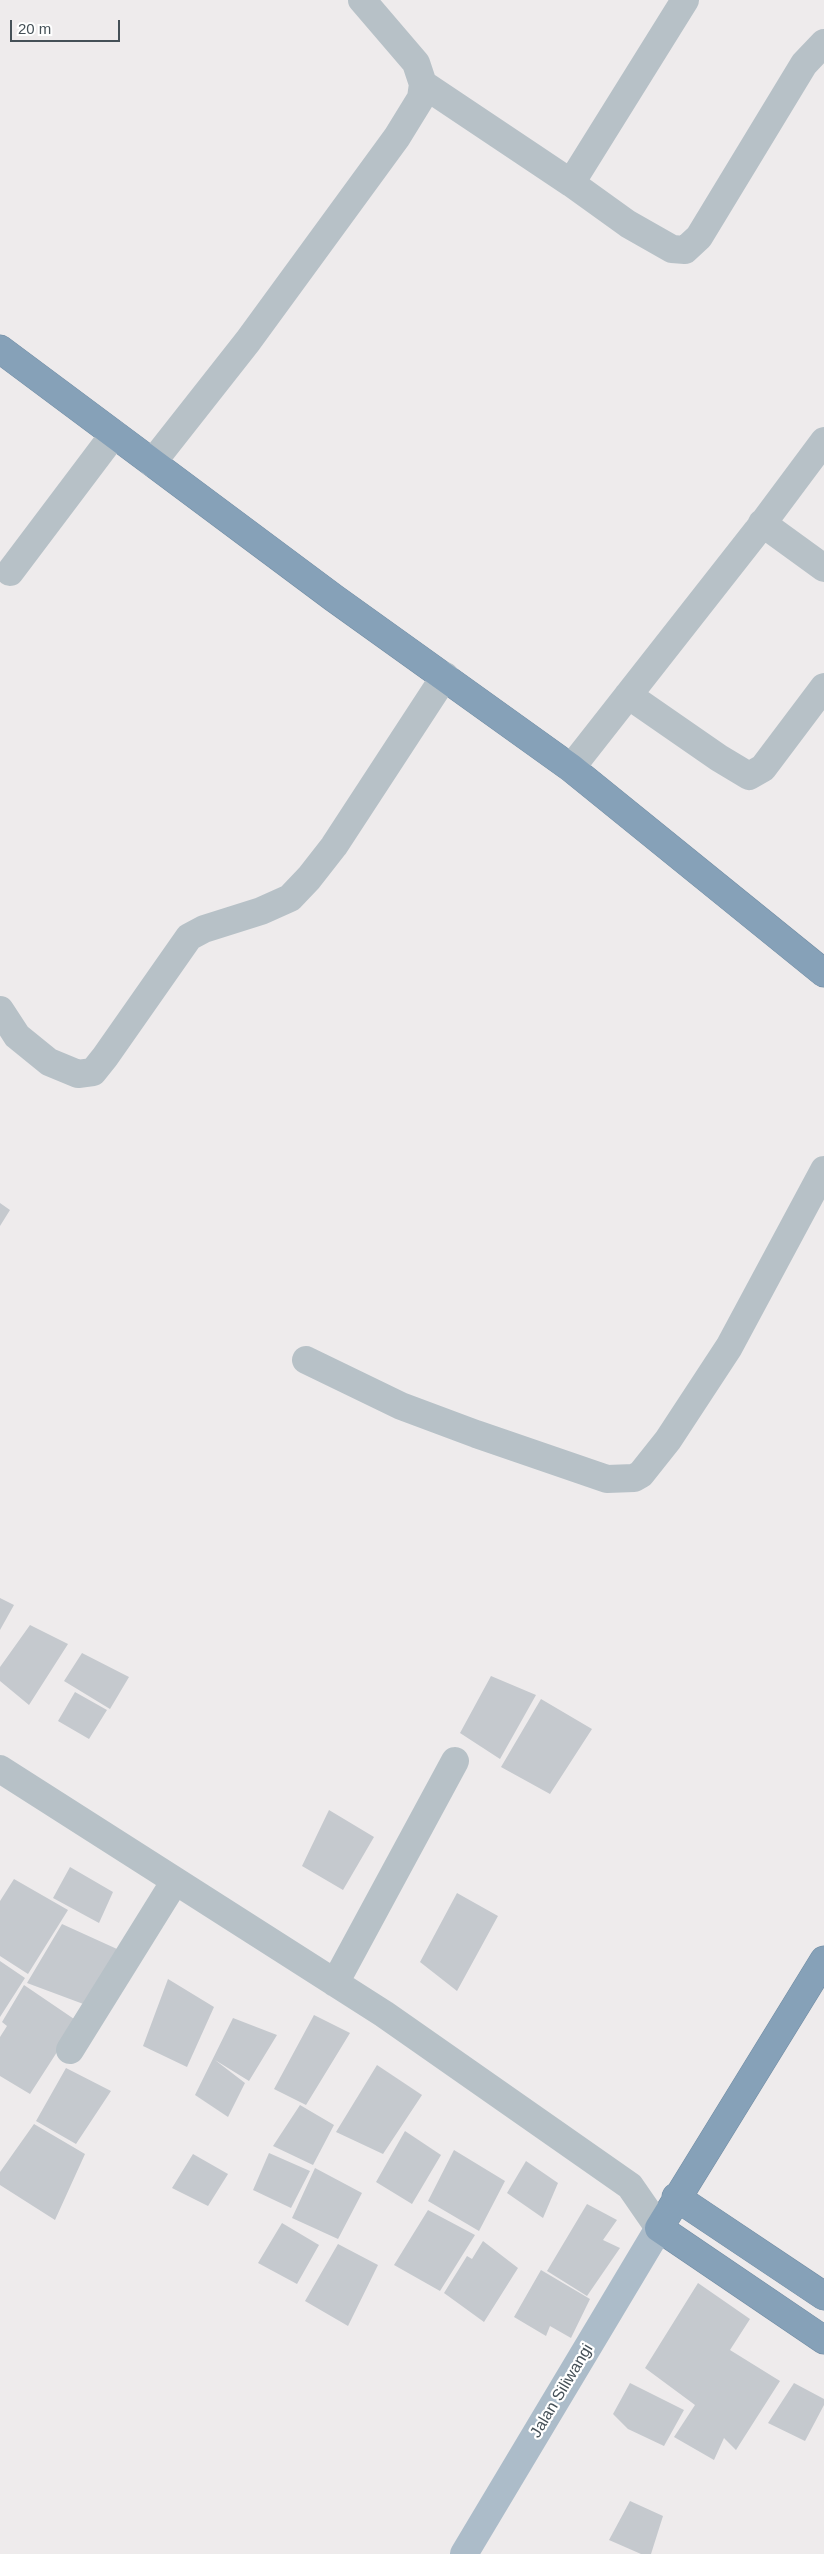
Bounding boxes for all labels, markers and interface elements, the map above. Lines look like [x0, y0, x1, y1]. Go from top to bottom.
scale bar [12, 10, 122, 42]
text: 20 m [18, 20, 51, 37]
street label: Jalan Siliwangi [527, 2341, 597, 2441]

